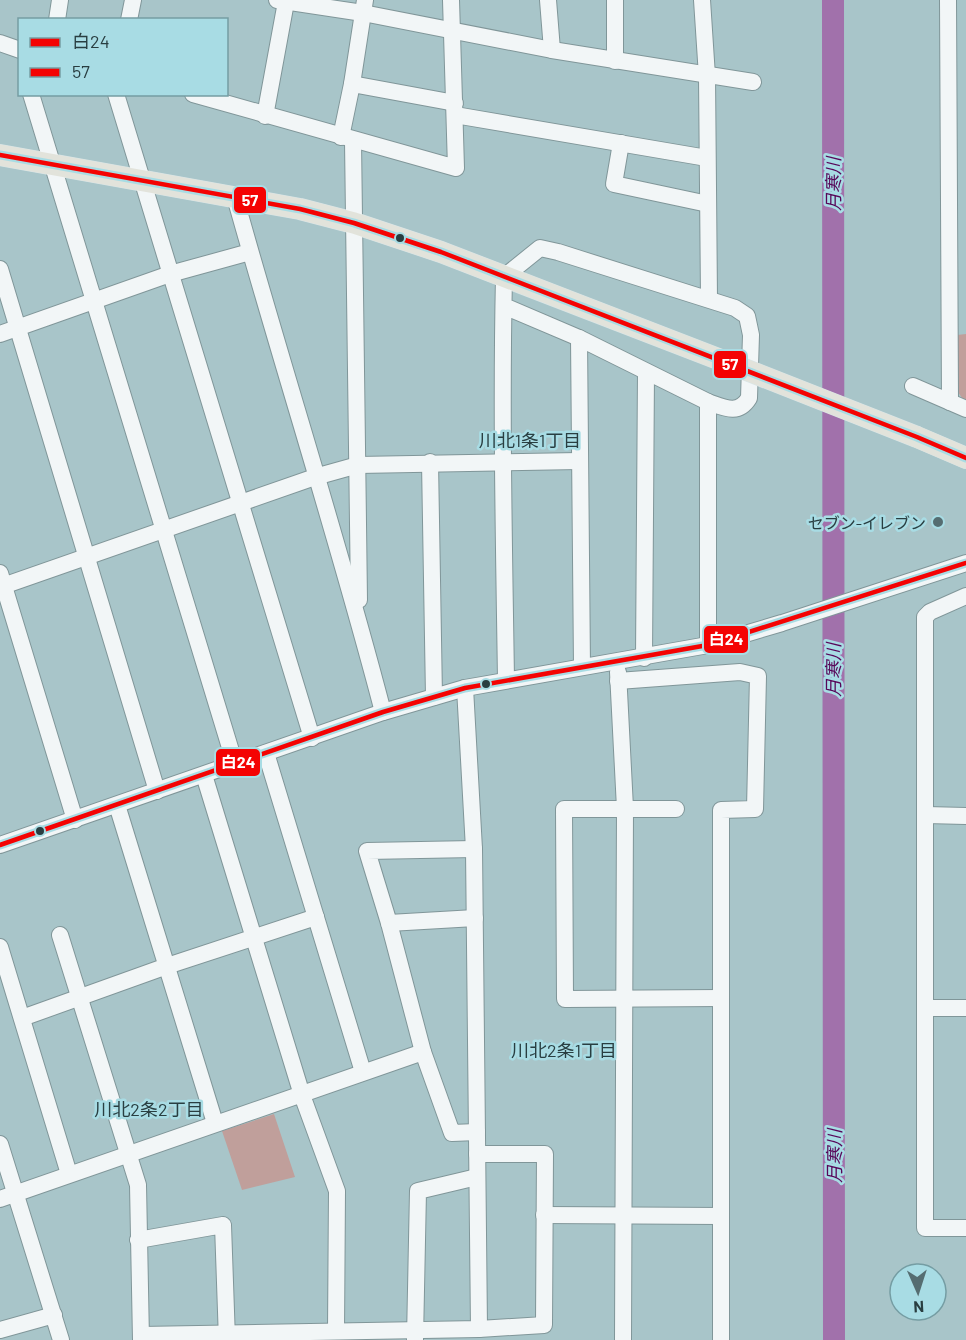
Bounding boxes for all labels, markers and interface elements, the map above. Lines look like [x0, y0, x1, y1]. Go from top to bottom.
legend [18, 18, 228, 96]
text: 白24 [72, 30, 110, 52]
text: 57 [72, 60, 90, 82]
water label: 月寒川 [822, 155, 844, 211]
line badge: 57 [233, 186, 267, 214]
text: 57 [242, 190, 258, 209]
unlabelled marker [394, 232, 406, 244]
line badge: 57 [713, 350, 747, 379]
text: 57 [722, 354, 738, 373]
district label: 川北1条1丁目 [479, 429, 581, 451]
place label: セブン-イレブン [808, 513, 926, 532]
marker: セブン-イレブン [931, 515, 945, 529]
line badge: 白24 [703, 625, 749, 654]
text: 白24 [709, 629, 743, 648]
water label: 月寒川 [822, 641, 844, 697]
unlabelled marker [480, 678, 492, 690]
line badge: 白24 [215, 748, 261, 777]
text: 白24 [221, 752, 255, 771]
unlabelled marker [34, 825, 46, 837]
district label: 川北2条1丁目 [511, 1039, 617, 1061]
district label: 川北2条2丁目 [94, 1098, 204, 1120]
water label: 月寒川 [823, 1127, 845, 1183]
north arrow [888, 1262, 948, 1322]
text: N [913, 1298, 925, 1317]

